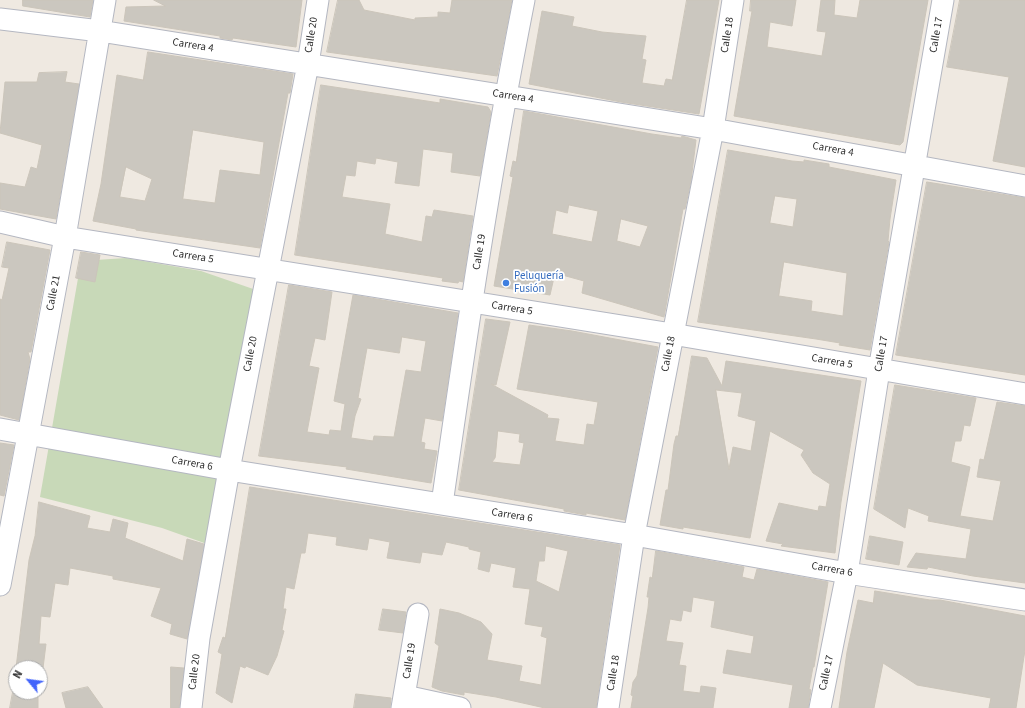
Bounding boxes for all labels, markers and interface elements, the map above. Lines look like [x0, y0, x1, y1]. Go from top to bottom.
street label: Calle 20 [303, 16, 321, 54]
street label: Calle 18 [719, 16, 737, 54]
street label: Calle 17 [927, 16, 947, 54]
street label: Carrera 4 [171, 36, 215, 56]
street label: Carrera 4 [491, 87, 535, 107]
street label: Carrera 4 [811, 140, 855, 160]
street label: Calle 19 [471, 233, 489, 271]
street label: Carrera 5 [171, 247, 215, 267]
place label: Peluquería Fusión [514, 270, 564, 296]
street label: Calle 21 [44, 274, 64, 312]
marker: Peluquería Fusión [501, 278, 511, 288]
street label: Carrera 5 [490, 299, 534, 319]
street label: Calle 20 [241, 335, 261, 373]
street label: Calle 18 [659, 335, 679, 373]
street label: Calle 17 [872, 335, 892, 373]
street label: Carrera 5 [810, 352, 854, 372]
street label: Carrera 6 [170, 454, 214, 474]
street label: Carrera 6 [490, 506, 534, 526]
street label: Carrera 6 [810, 560, 854, 580]
street label: Calle 19 [401, 642, 419, 680]
street label: Calle 20 [186, 653, 204, 691]
street label: Calle 18 [605, 654, 623, 692]
street label: Calle 17 [817, 654, 837, 692]
north arrow [8, 660, 48, 700]
text: N [10, 668, 26, 681]

